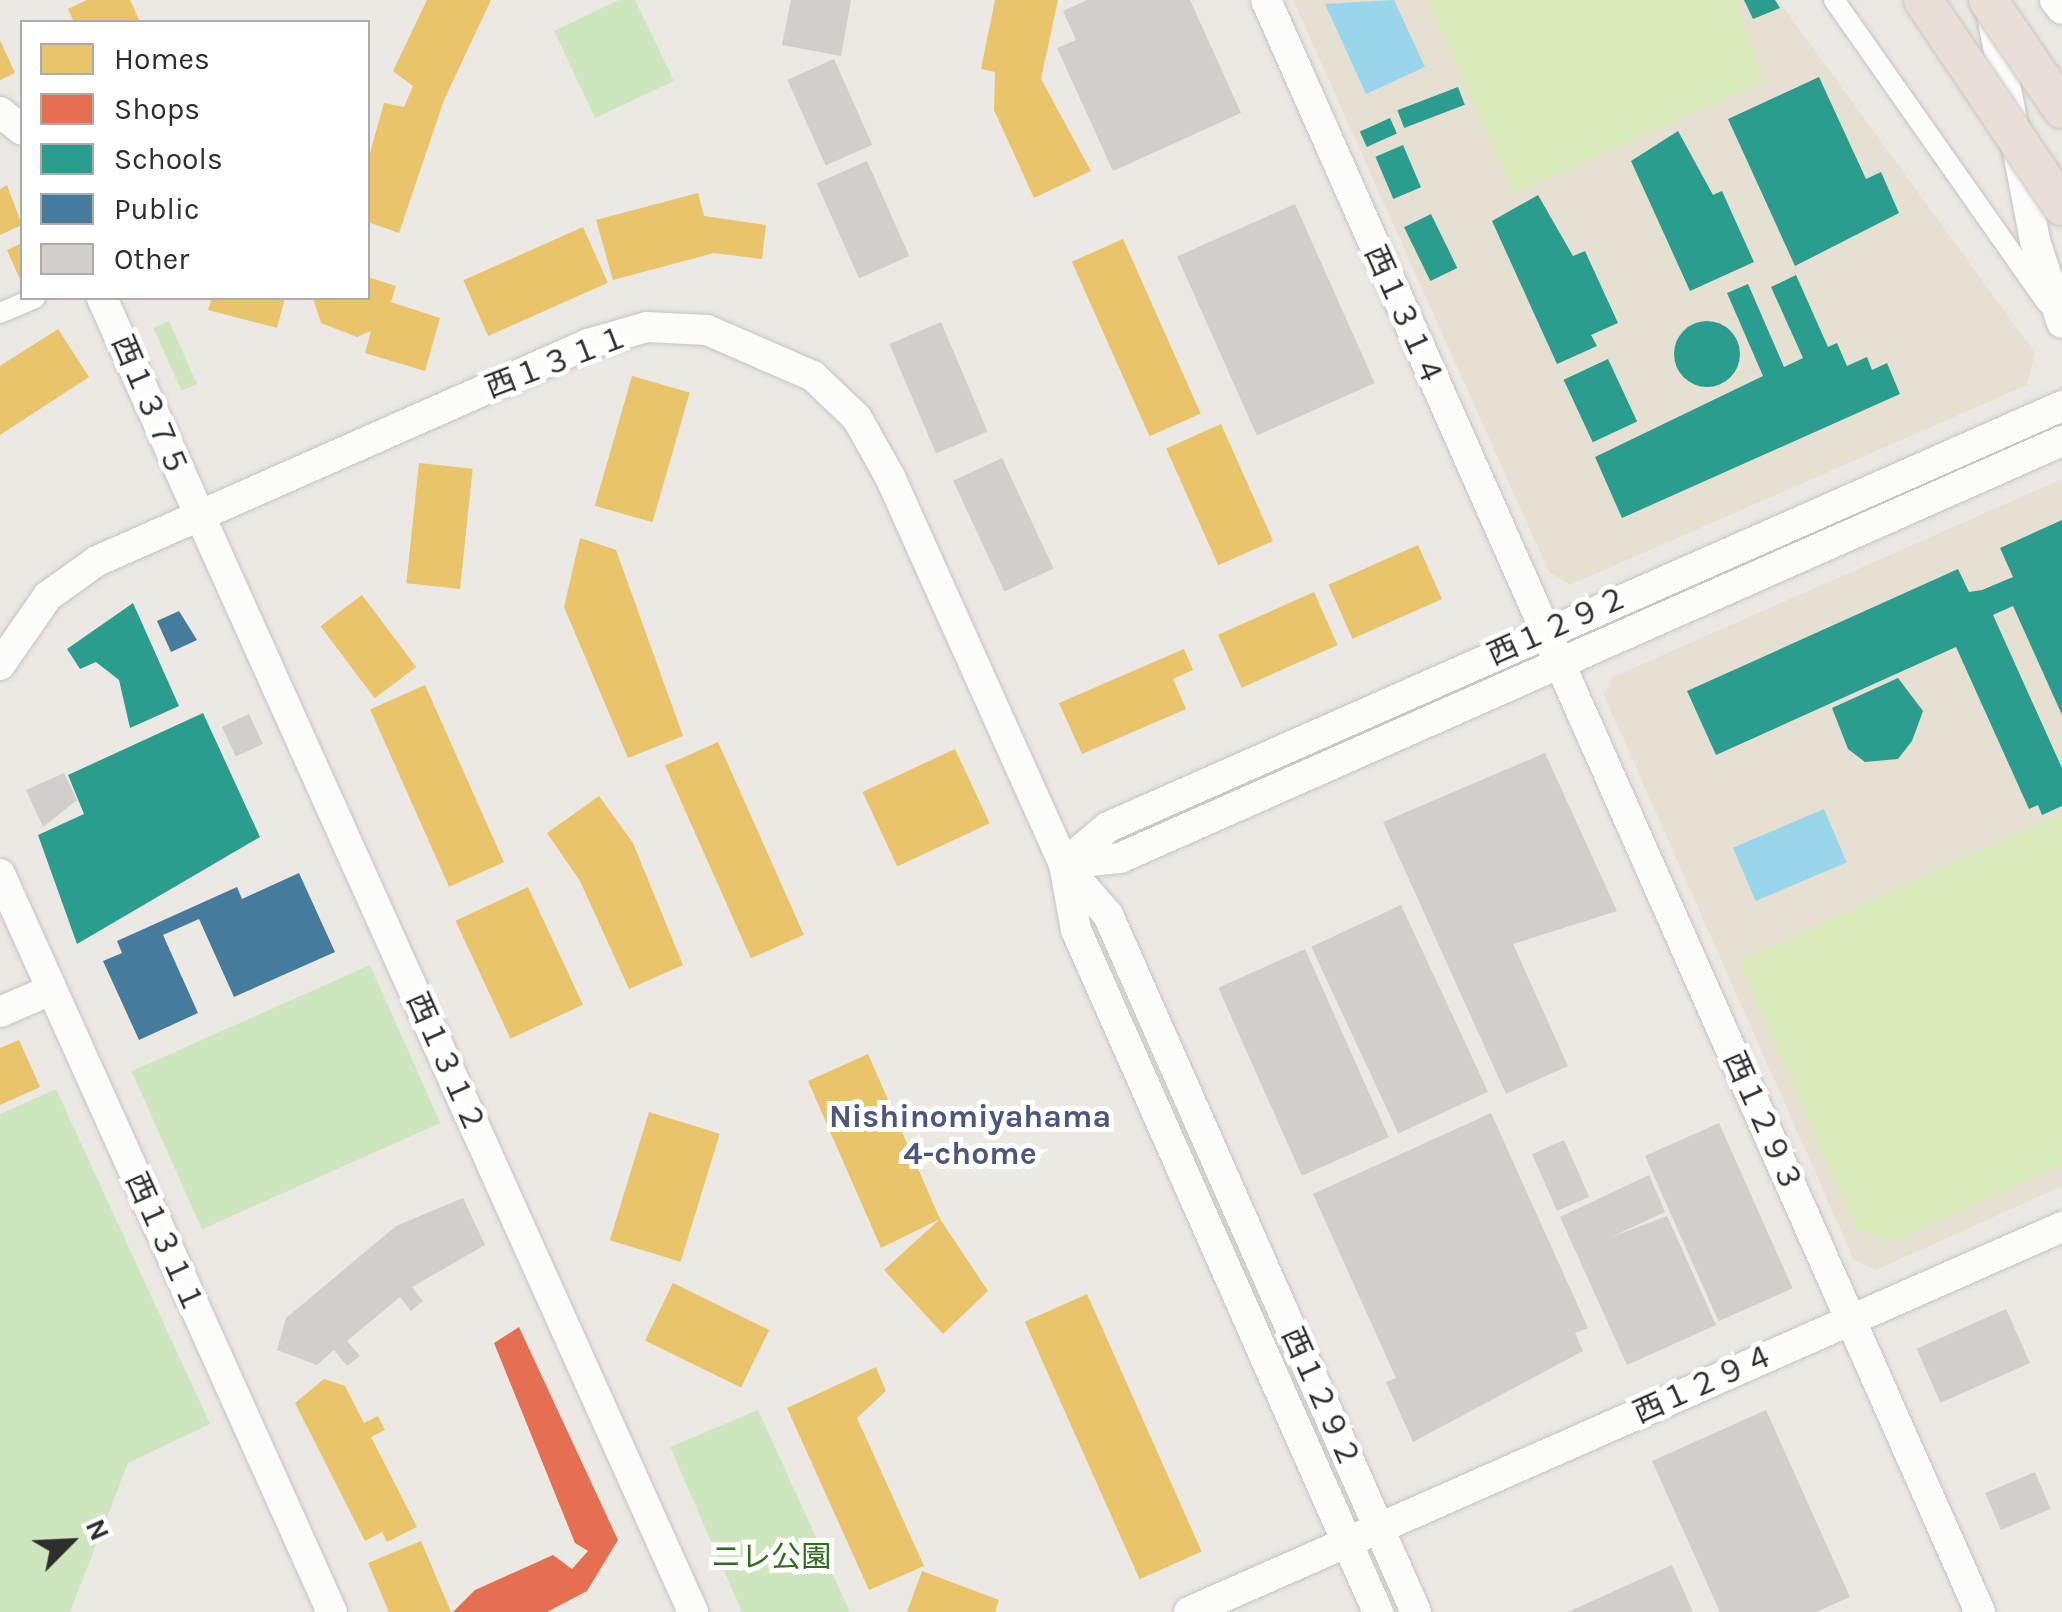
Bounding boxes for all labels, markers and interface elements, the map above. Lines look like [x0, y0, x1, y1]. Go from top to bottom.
legend [20, 20, 370, 300]
text: Homes [114, 41, 210, 77]
text: Shops [114, 91, 200, 127]
text: Schools [114, 141, 223, 177]
text: Public [114, 191, 199, 227]
street label: 西１３１４ [1357, 240, 1451, 392]
text: Other [114, 241, 189, 277]
street label: 西１３１１ [481, 318, 633, 406]
street label: 西１３７５ [104, 330, 196, 482]
street label: 西１２９２ [1482, 579, 1634, 673]
street label: 西１３１２ [399, 987, 493, 1139]
street label: 西１２９３ [1716, 1046, 1810, 1198]
district label: Nishinomiyahama 4-chome [829, 1099, 1111, 1174]
street label: 西１３１１ [118, 1167, 212, 1319]
street label: 西１２９２ [1274, 1322, 1368, 1474]
street label: 西１２９４ [1628, 1337, 1780, 1431]
north arrow [20, 1492, 120, 1592]
text: N [79, 1514, 117, 1545]
park label: ニレ公園 [711, 1539, 831, 1575]

